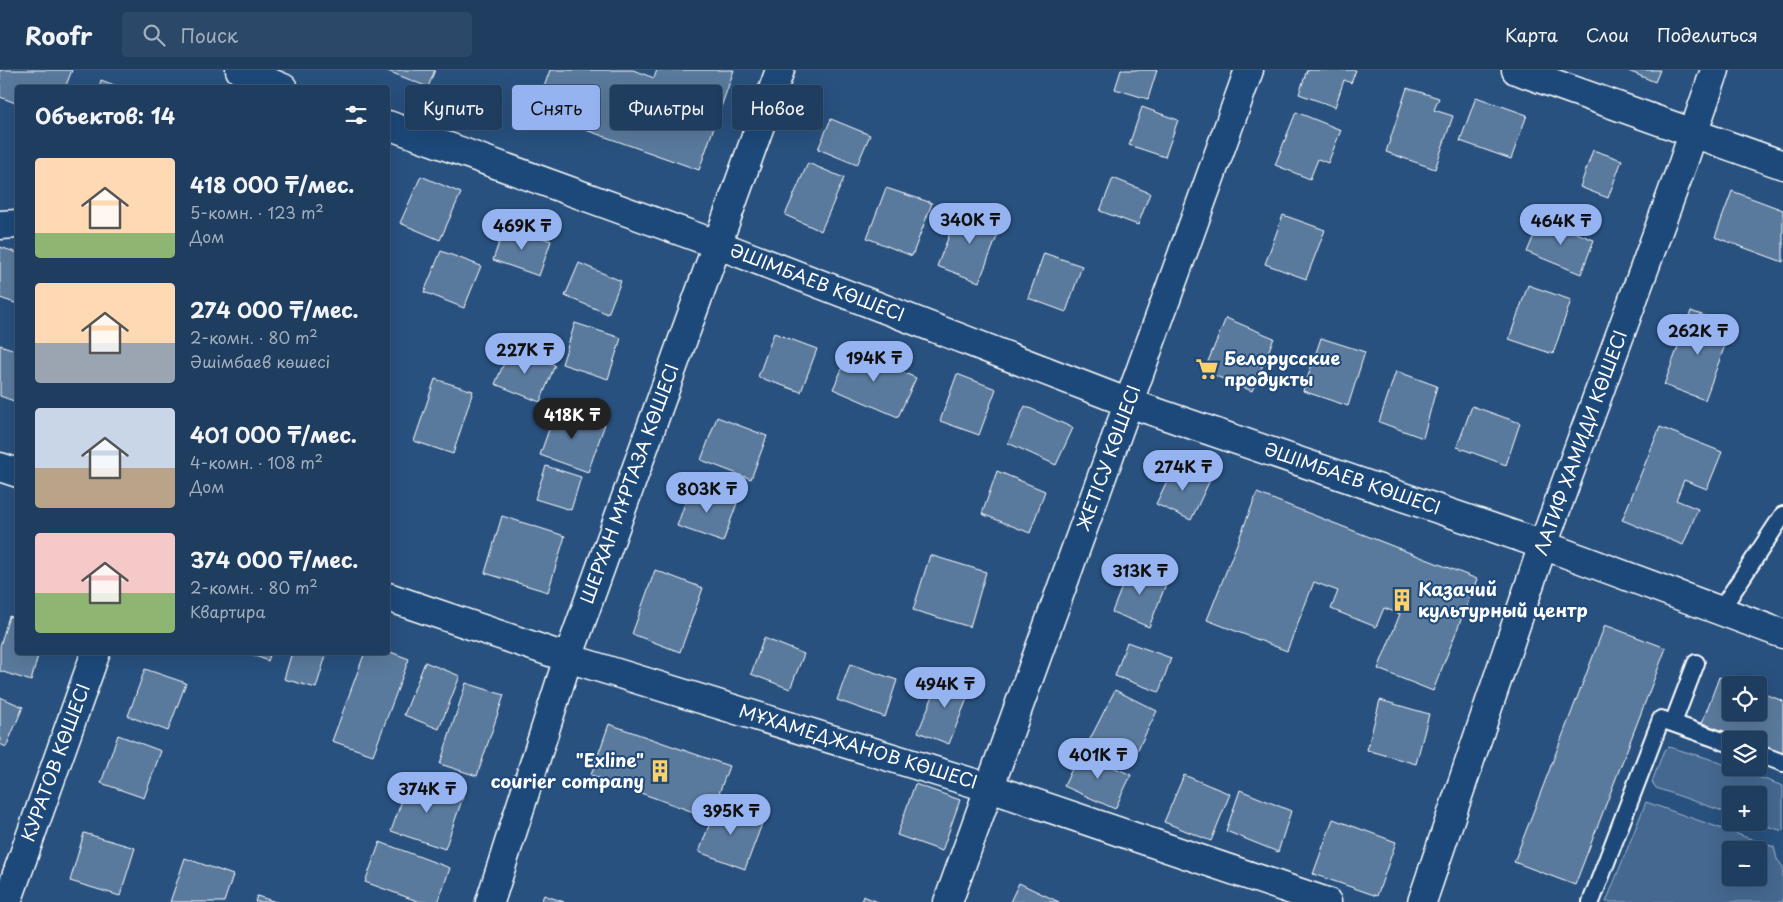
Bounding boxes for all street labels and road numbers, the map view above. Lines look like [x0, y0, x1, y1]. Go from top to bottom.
street label: ӘШІМБАЕВ КӨШЕСІ [726, 236, 909, 327]
street label: ЛАТИФ ХАМИДИ КӨШЕСІ [1526, 326, 1633, 559]
street label: ШЕРХАН МҰРТАЗА КӨШЕСІ [573, 360, 685, 607]
street label: ЖЕТІСУ КӨШЕСІ [1069, 381, 1146, 534]
street label: ӘШІМБАЕВ КӨШЕСІ [1261, 435, 1444, 520]
street label: КУРАТОВ КӨШЕСІ [13, 680, 96, 845]
street label: МҰХАМЕДЖАНОВ КӨШЕСІ [736, 696, 981, 795]

